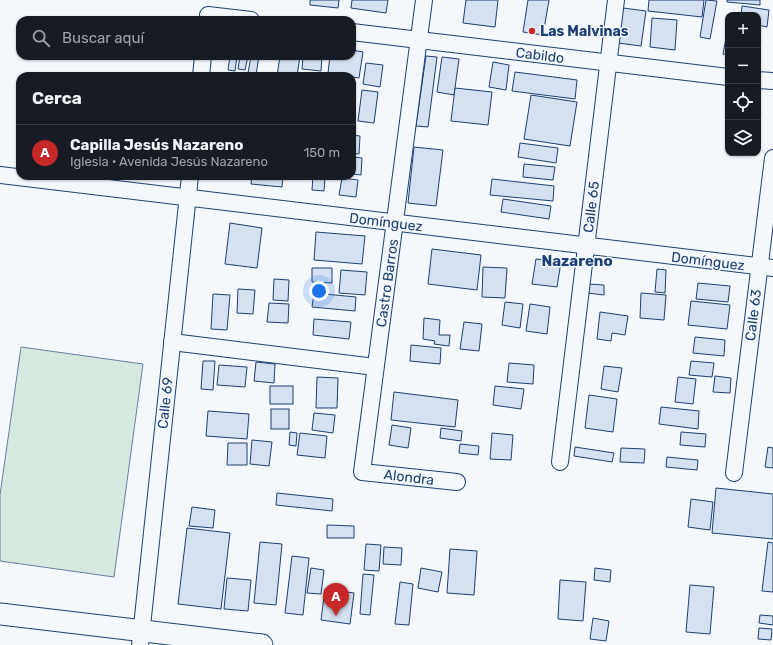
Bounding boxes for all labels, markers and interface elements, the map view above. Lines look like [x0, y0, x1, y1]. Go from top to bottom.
map controls [725, 12, 761, 156]
button: + [725, 12, 761, 48]
search box [16, 16, 356, 60]
place label: Las Malvinas [540, 23, 629, 40]
marker: Las Malvinas [527, 26, 537, 36]
icon: search [30, 27, 52, 49]
text: Buscar aquí [62, 29, 144, 47]
street label: Cabildo [515, 44, 565, 67]
button: − [725, 48, 761, 84]
button: locate [725, 84, 761, 120]
text: Cerca [32, 88, 82, 108]
button: layers [725, 120, 761, 156]
text: Capilla Jesús Nazareno [70, 136, 243, 154]
text: A [40, 145, 50, 160]
text: 150 m [304, 145, 340, 160]
text: Iglesia · Avenida Jesús Nazareno [70, 154, 268, 169]
street label: Calle 65 [580, 180, 603, 234]
street label: Domínguez [348, 210, 424, 235]
street label: Castro Barros [373, 238, 402, 328]
street label: Domínguez [670, 249, 746, 274]
district label: Nazareno [541, 252, 613, 270]
your location [309, 281, 329, 301]
street label: Calle 63 [742, 288, 765, 342]
street label: Calle 69 [154, 376, 177, 430]
street label: Alondra [383, 466, 435, 489]
pin: A [323, 583, 349, 616]

